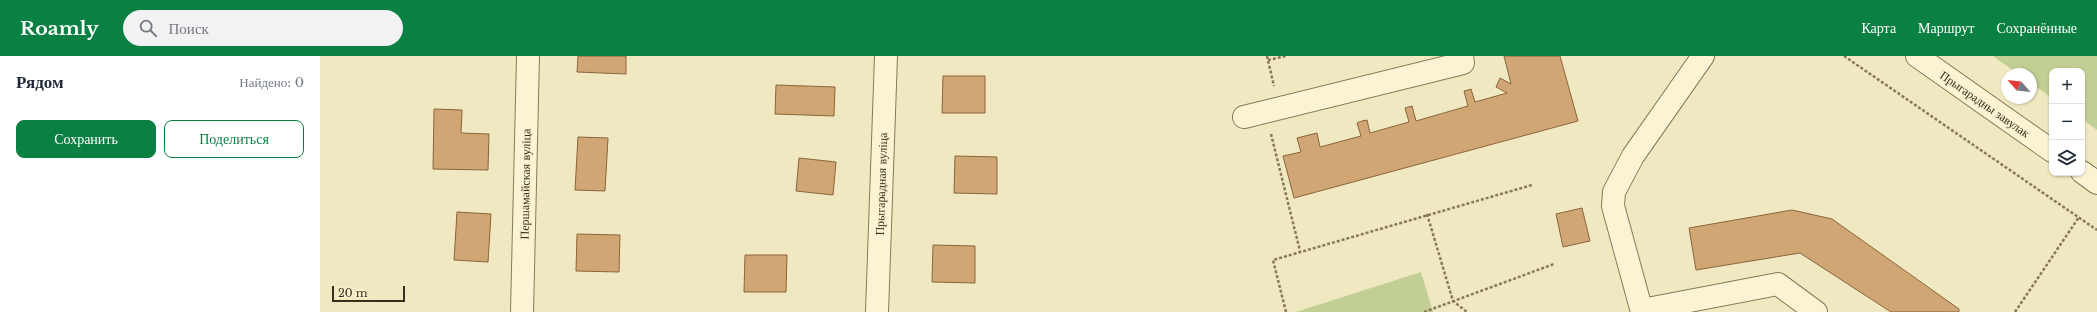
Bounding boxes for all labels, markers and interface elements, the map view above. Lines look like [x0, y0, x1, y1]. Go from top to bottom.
search box [123, 10, 403, 46]
text: Roamly [20, 17, 99, 40]
icon: search [137, 17, 159, 39]
text: Поиск [169, 19, 209, 38]
text: Карта [1861, 19, 1896, 37]
text: Маршрут [1918, 19, 1974, 37]
text: Сохранённые [1996, 19, 2077, 37]
street label: Прыгарадны завулак [1937, 67, 2033, 141]
north arrow [2001, 68, 2037, 104]
map controls [2049, 68, 2085, 176]
button: + [2049, 68, 2085, 104]
text: Рядом [16, 72, 64, 93]
text: Найдено: 0 [239, 74, 304, 91]
button: − [2049, 104, 2085, 140]
button: Сохранить [16, 120, 156, 158]
button: Поделиться [164, 120, 304, 158]
street label: Першамайская вуліца [517, 128, 533, 240]
street label: Прыгарадная вуліца [872, 132, 890, 236]
button: layers [2049, 140, 2085, 176]
scale bar [332, 284, 405, 303]
text: 20 m [338, 286, 368, 300]

